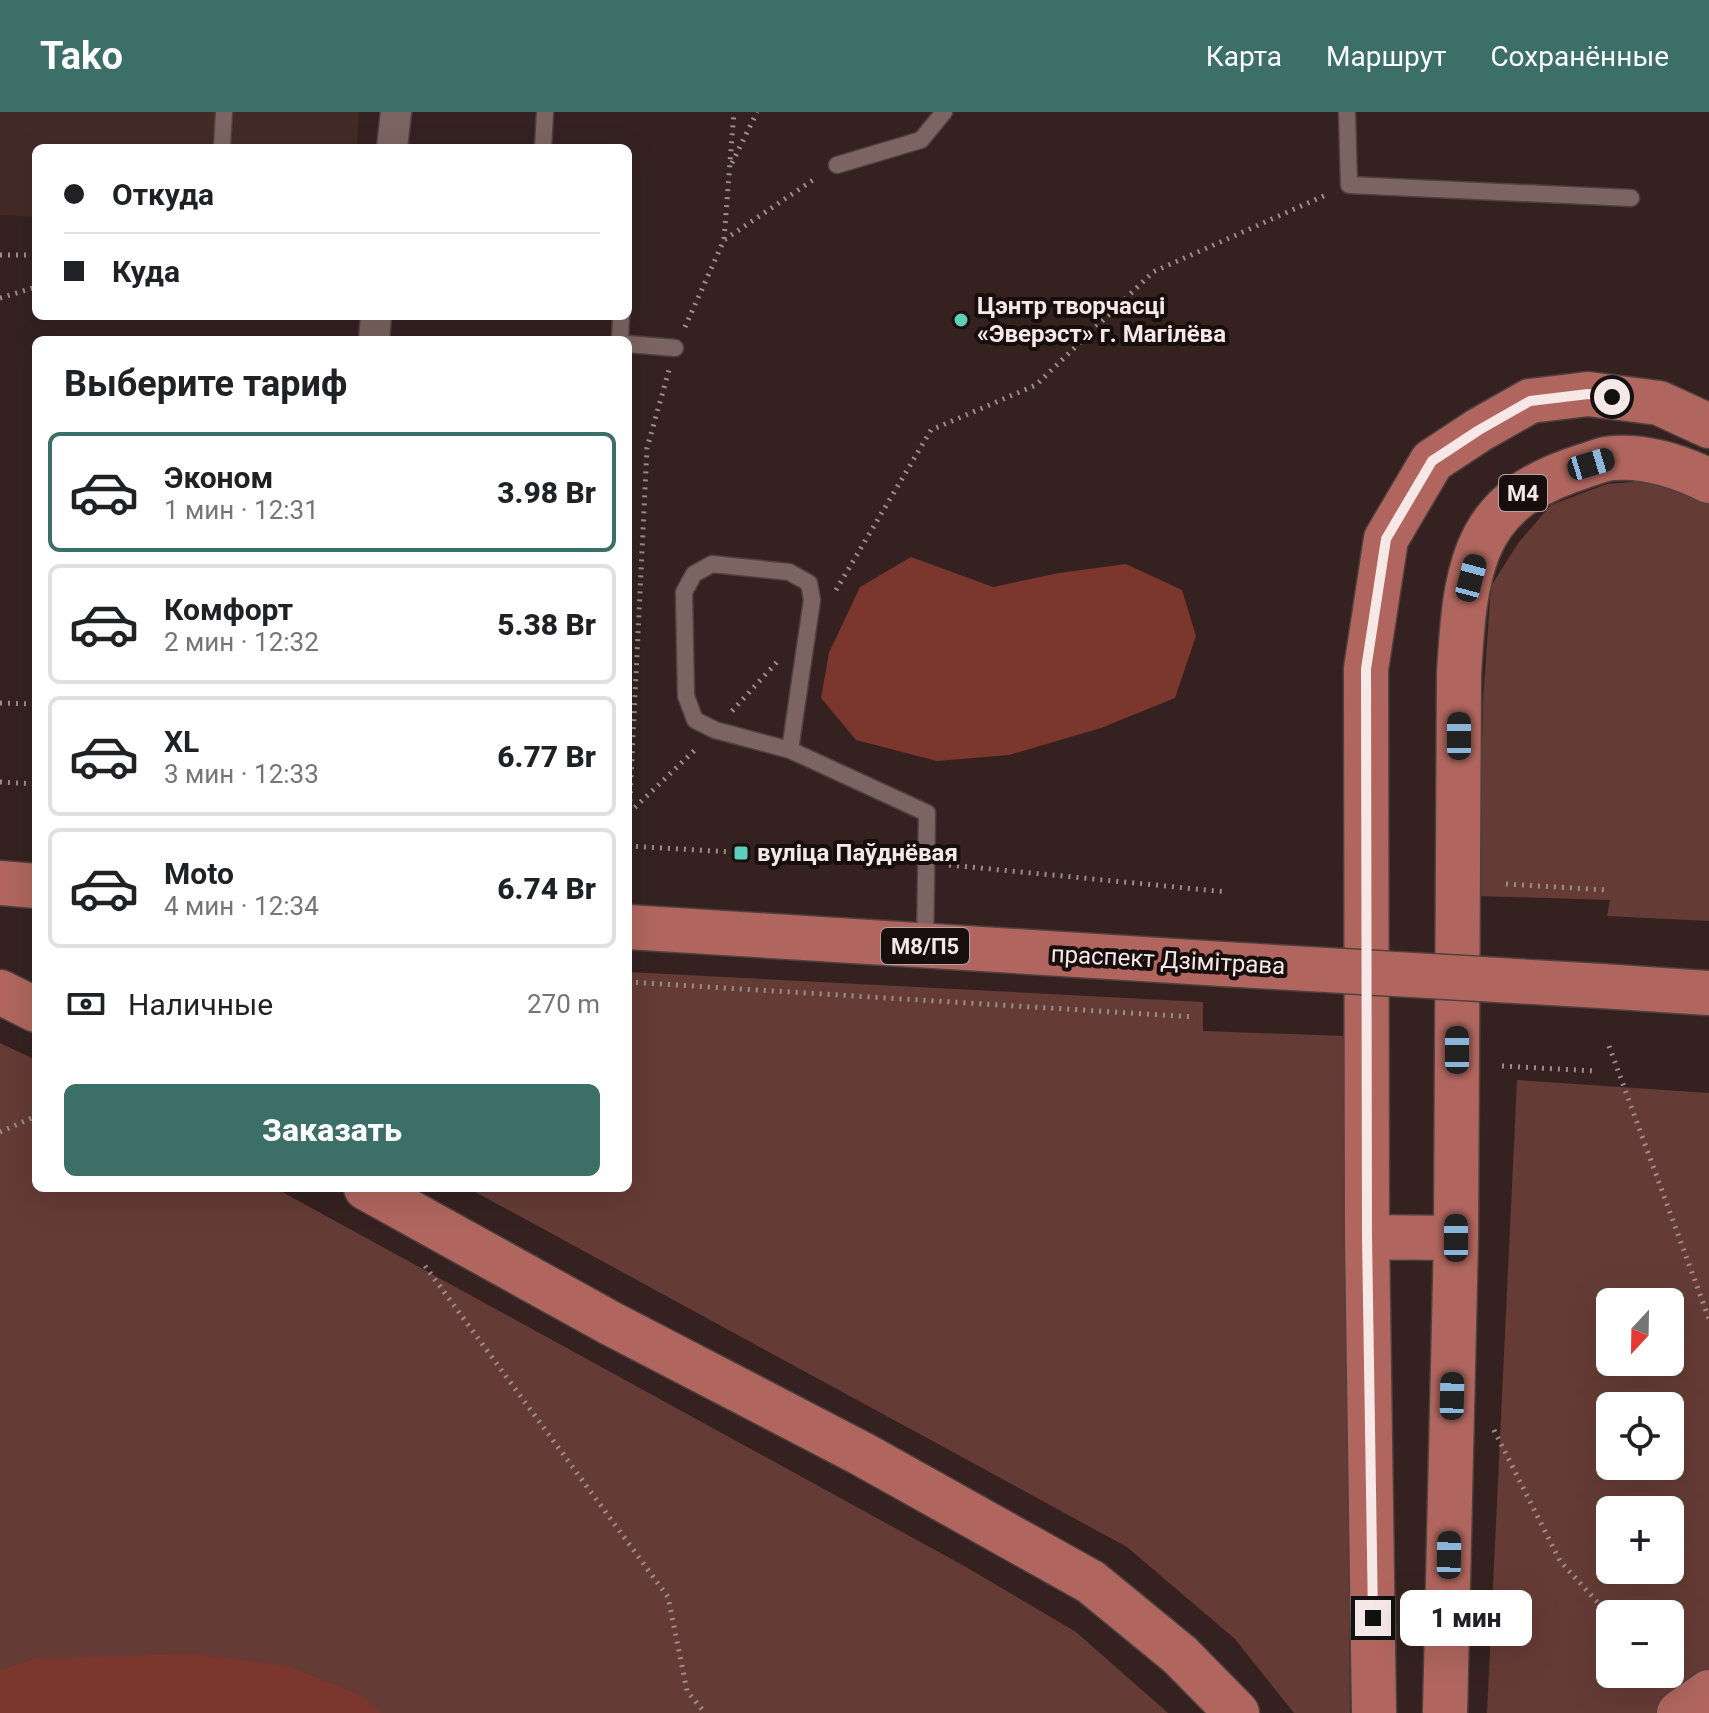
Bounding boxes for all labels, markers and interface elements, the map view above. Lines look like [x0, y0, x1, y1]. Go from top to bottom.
text: Tako [40, 34, 123, 78]
text: Карта [1206, 40, 1282, 73]
text: Маршрут [1326, 40, 1446, 73]
text: Сохранённые [1490, 40, 1669, 73]
text: Откуда [112, 177, 214, 212]
text: Куда [112, 254, 180, 289]
place label: Цэнтр творчасці «Эверэст» г. Магілёва [977, 292, 1226, 348]
marker: Цэнтр творчасці «Эверэст» г. Магілёва [952, 311, 970, 329]
text: Выберите тариф [64, 363, 347, 405]
route start [1594, 379, 1630, 415]
car [1565, 446, 1617, 482]
icon: car [68, 456, 140, 528]
text: Эконом [164, 460, 273, 495]
text: 3.98 Br [497, 475, 596, 510]
road number: М4 [1499, 475, 1547, 511]
text: 1 мин · 12:31 [164, 495, 319, 525]
car [1453, 552, 1489, 604]
icon: car [68, 588, 140, 660]
text: Комфорт [164, 592, 293, 627]
text: 5.38 Br [497, 607, 596, 642]
text: 2 мин · 12:32 [164, 627, 319, 657]
car [1447, 712, 1471, 760]
icon: car [68, 720, 140, 792]
text: XL [164, 724, 199, 759]
text: 6.77 Br [497, 739, 596, 774]
text: 3 мин · 12:33 [164, 759, 319, 789]
place label: вуліца Паўднёвая [757, 839, 958, 867]
marker: вуліца Паўднёвая [732, 844, 750, 862]
icon: car [68, 852, 140, 924]
text: Moto [164, 856, 234, 891]
text: 6.74 Br [497, 871, 596, 906]
text: 4 мин · 12:34 [164, 891, 319, 921]
road number: М8/П5 [881, 928, 969, 964]
street label: праспект Дзімітрава [1050, 940, 1286, 980]
icon: cash [64, 982, 108, 1026]
text: Наличные [128, 987, 273, 1022]
text: 270 m [527, 989, 600, 1019]
car [1445, 1026, 1469, 1074]
button: Заказать [64, 1084, 600, 1176]
car [1444, 1214, 1468, 1262]
north arrow [1596, 1288, 1684, 1376]
map controls [1596, 1288, 1684, 1688]
car [1440, 1372, 1464, 1420]
button: locate [1596, 1392, 1684, 1480]
button: + [1596, 1496, 1684, 1584]
car [1437, 1531, 1461, 1579]
callout: 1 мин [1401, 1590, 1533, 1646]
route end [1355, 1600, 1391, 1636]
button: − [1596, 1600, 1684, 1688]
text: 1 мин [1431, 1603, 1501, 1633]

